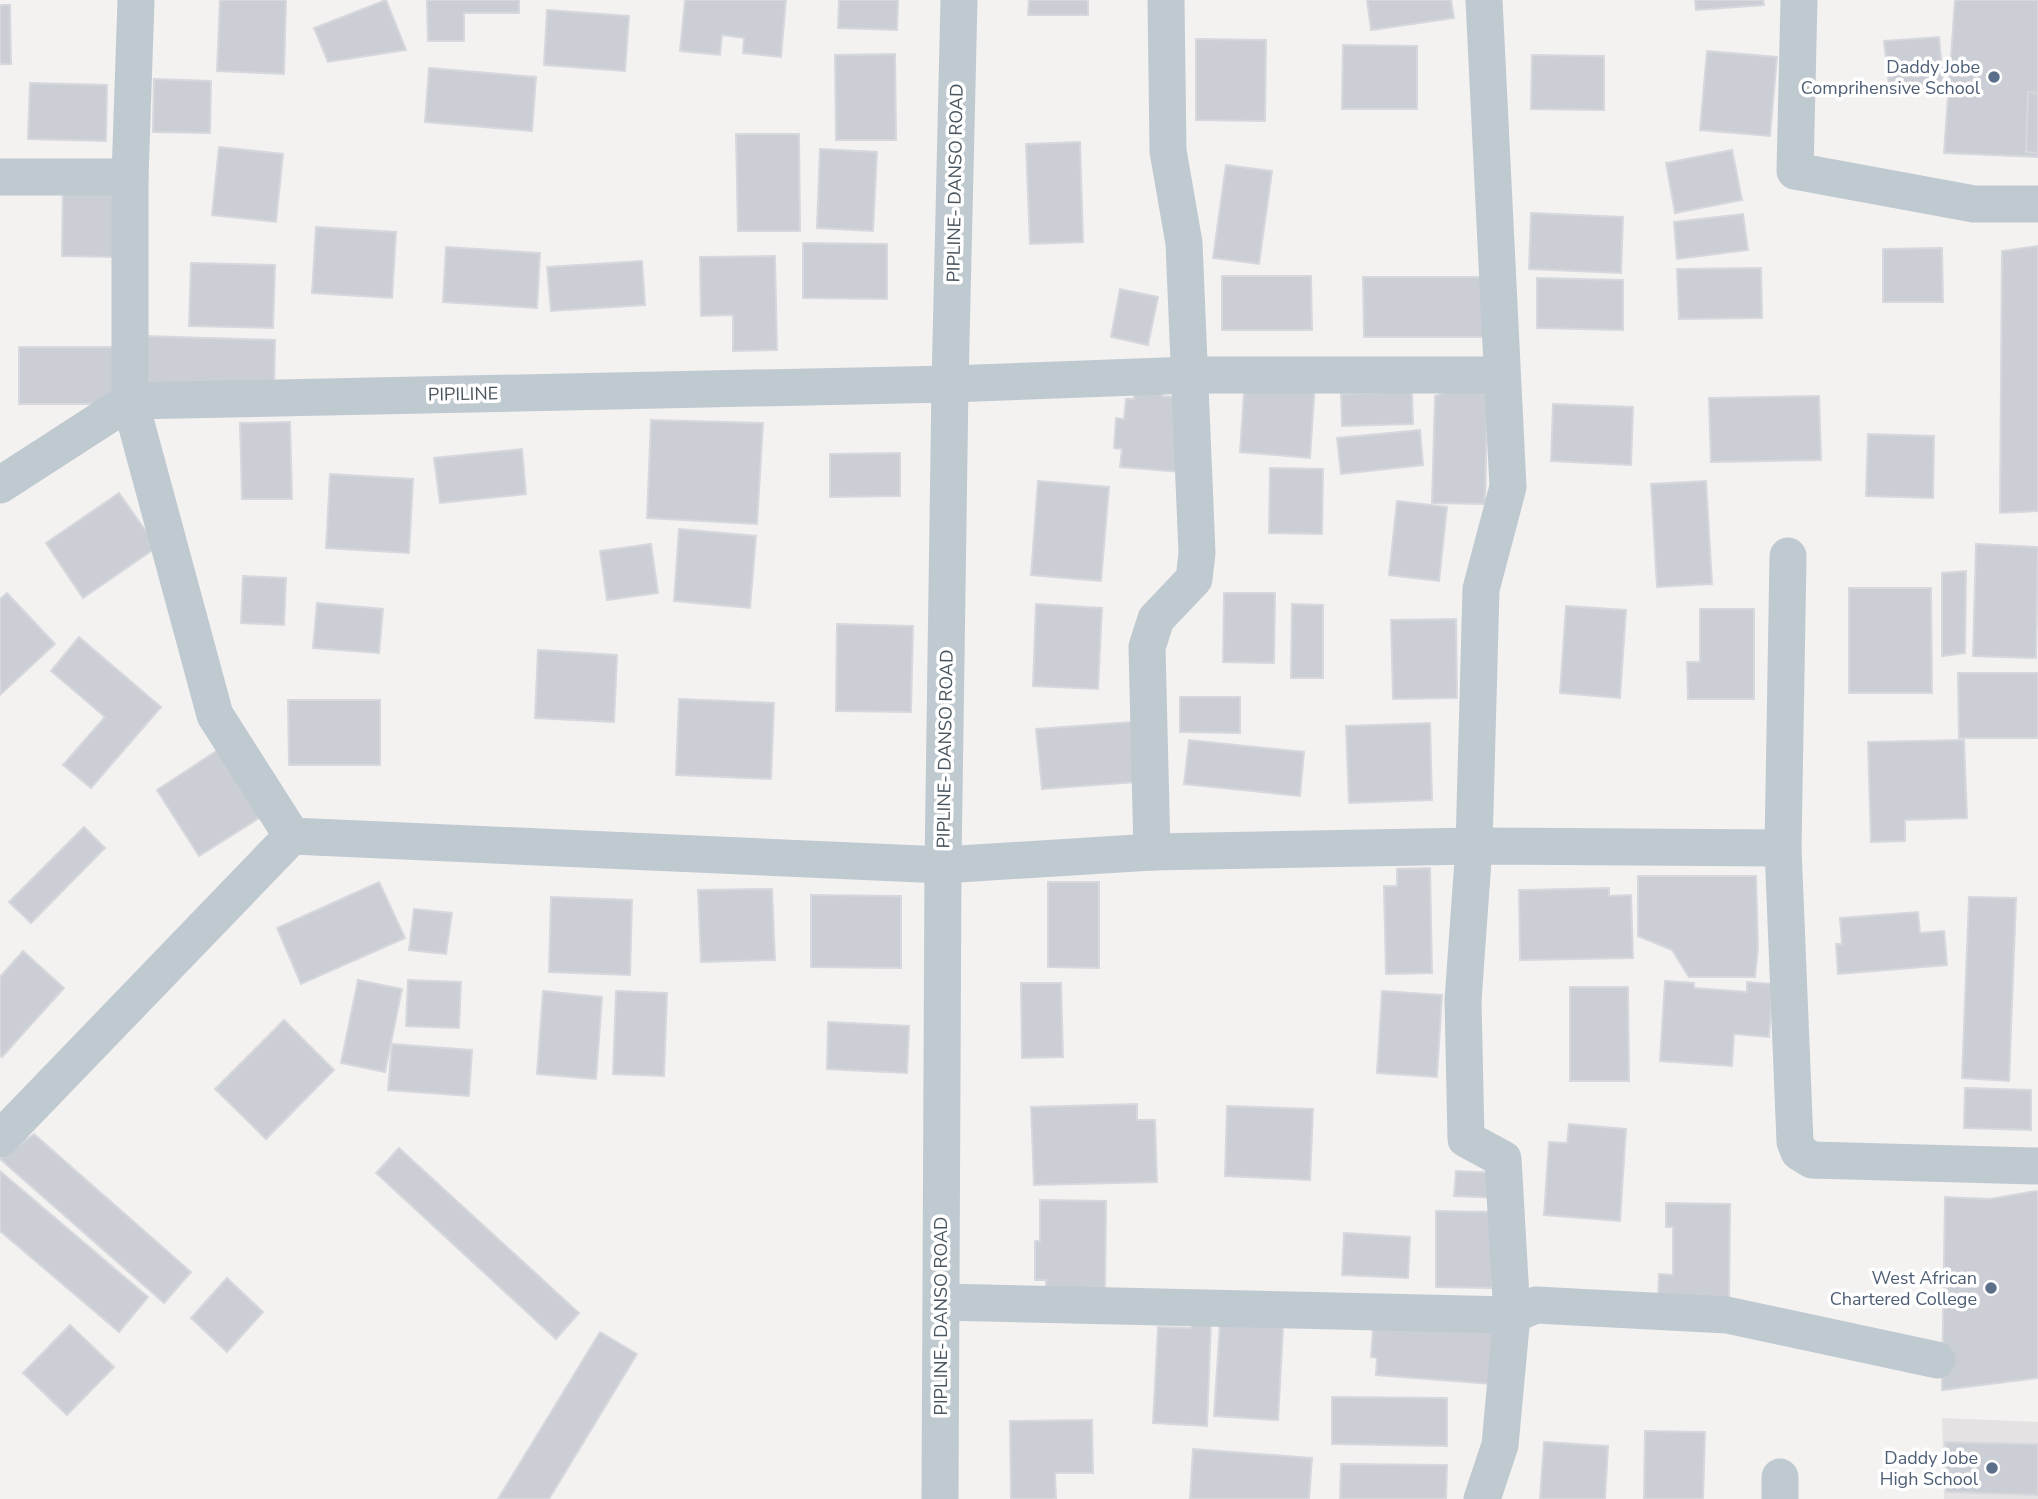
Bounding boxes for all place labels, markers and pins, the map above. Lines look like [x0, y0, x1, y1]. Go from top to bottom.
place label: Daddy Jobe Comprihensive School [1801, 55, 1981, 100]
marker: Daddy Jobe Comprihensive School [1986, 69, 2002, 85]
place label: West African Chartered College [1830, 1266, 1977, 1311]
marker: West African Chartered College [1983, 1280, 1999, 1296]
place label: Daddy Jobe High School [1880, 1446, 1979, 1491]
marker: Daddy Jobe High School [1984, 1460, 2000, 1476]

